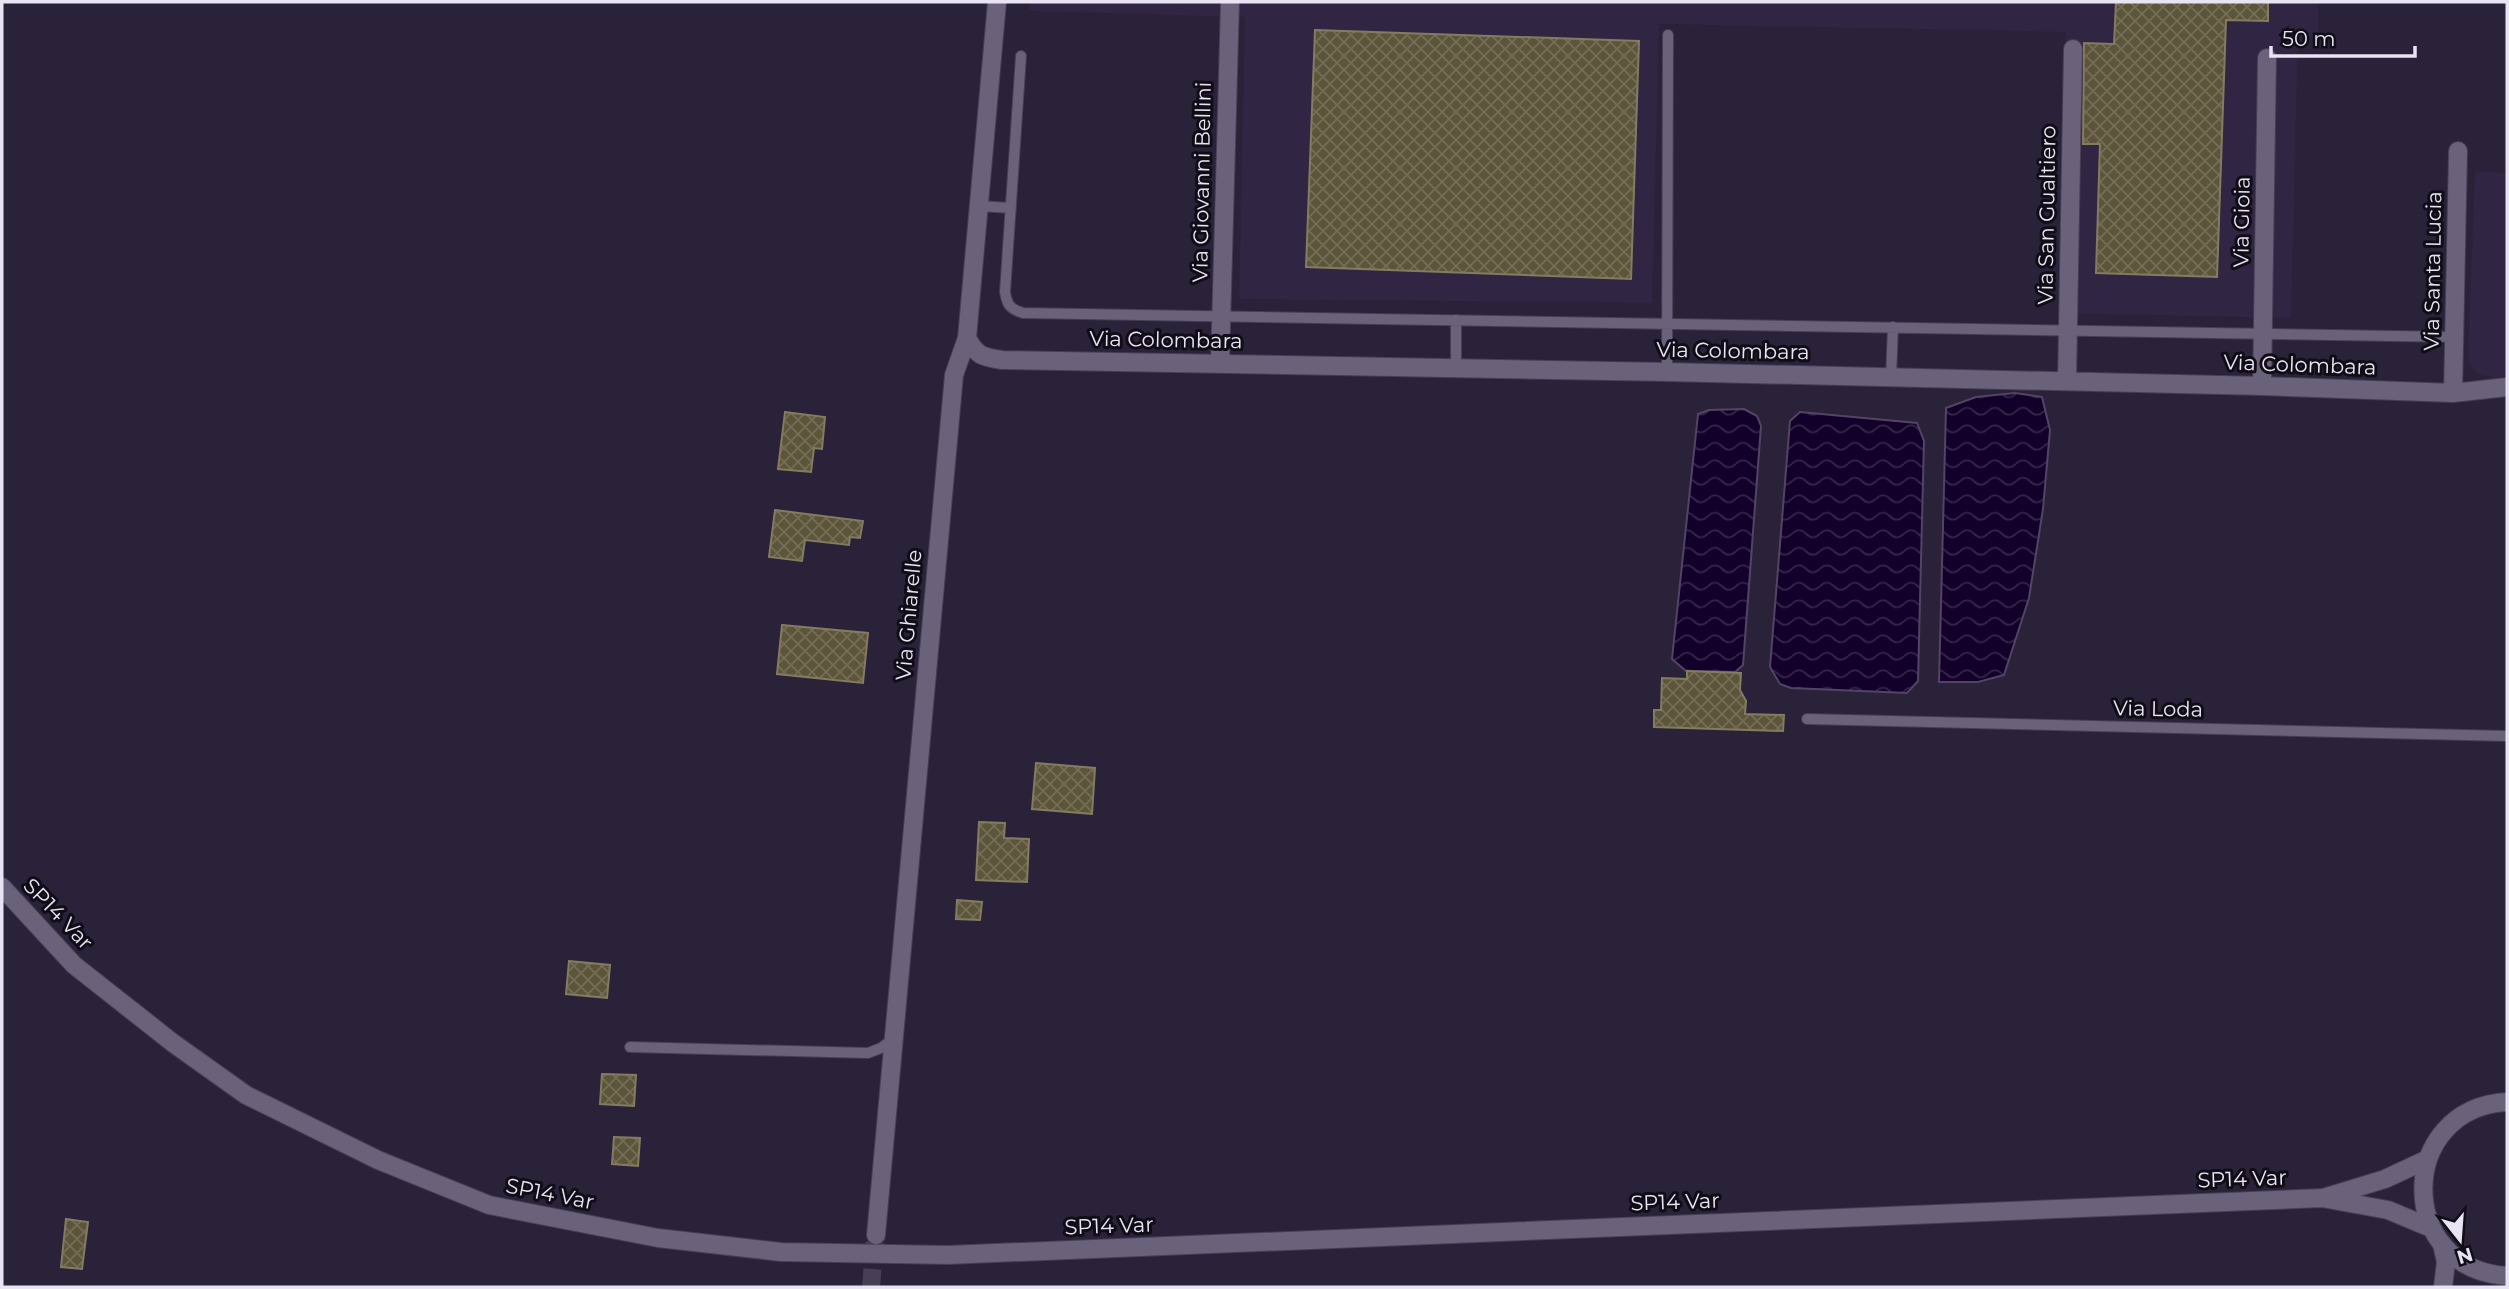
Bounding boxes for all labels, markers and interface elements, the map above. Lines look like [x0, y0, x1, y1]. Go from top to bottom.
scale bar [2271, 14, 2414, 58]
text: 50 m [2282, 26, 2336, 51]
street label: Via Giovanni Bellini [1187, 81, 1216, 283]
street label: Via San Gualtiero [2032, 125, 2061, 305]
street label: Via Gioia [2228, 176, 2255, 268]
street label: Via Santa Lucia [2419, 191, 2446, 351]
street label: Via Colombara [1089, 326, 1243, 353]
street label: Via Colombara [1656, 337, 1810, 364]
street label: Via Colombara [2223, 349, 2377, 380]
street label: Via Ghiarelle [890, 549, 927, 681]
street label: Via Loda [2113, 695, 2203, 722]
street label: SP14 Var [18, 873, 98, 954]
street label: SP14 Var [2197, 1164, 2287, 1193]
street label: SP14 Var [504, 1173, 596, 1214]
street label: SP14 Var [1630, 1187, 1720, 1216]
north arrow [2425, 1205, 2495, 1275]
street label: SP14 Var [1064, 1211, 1154, 1240]
text: N [2454, 1243, 2476, 1269]

